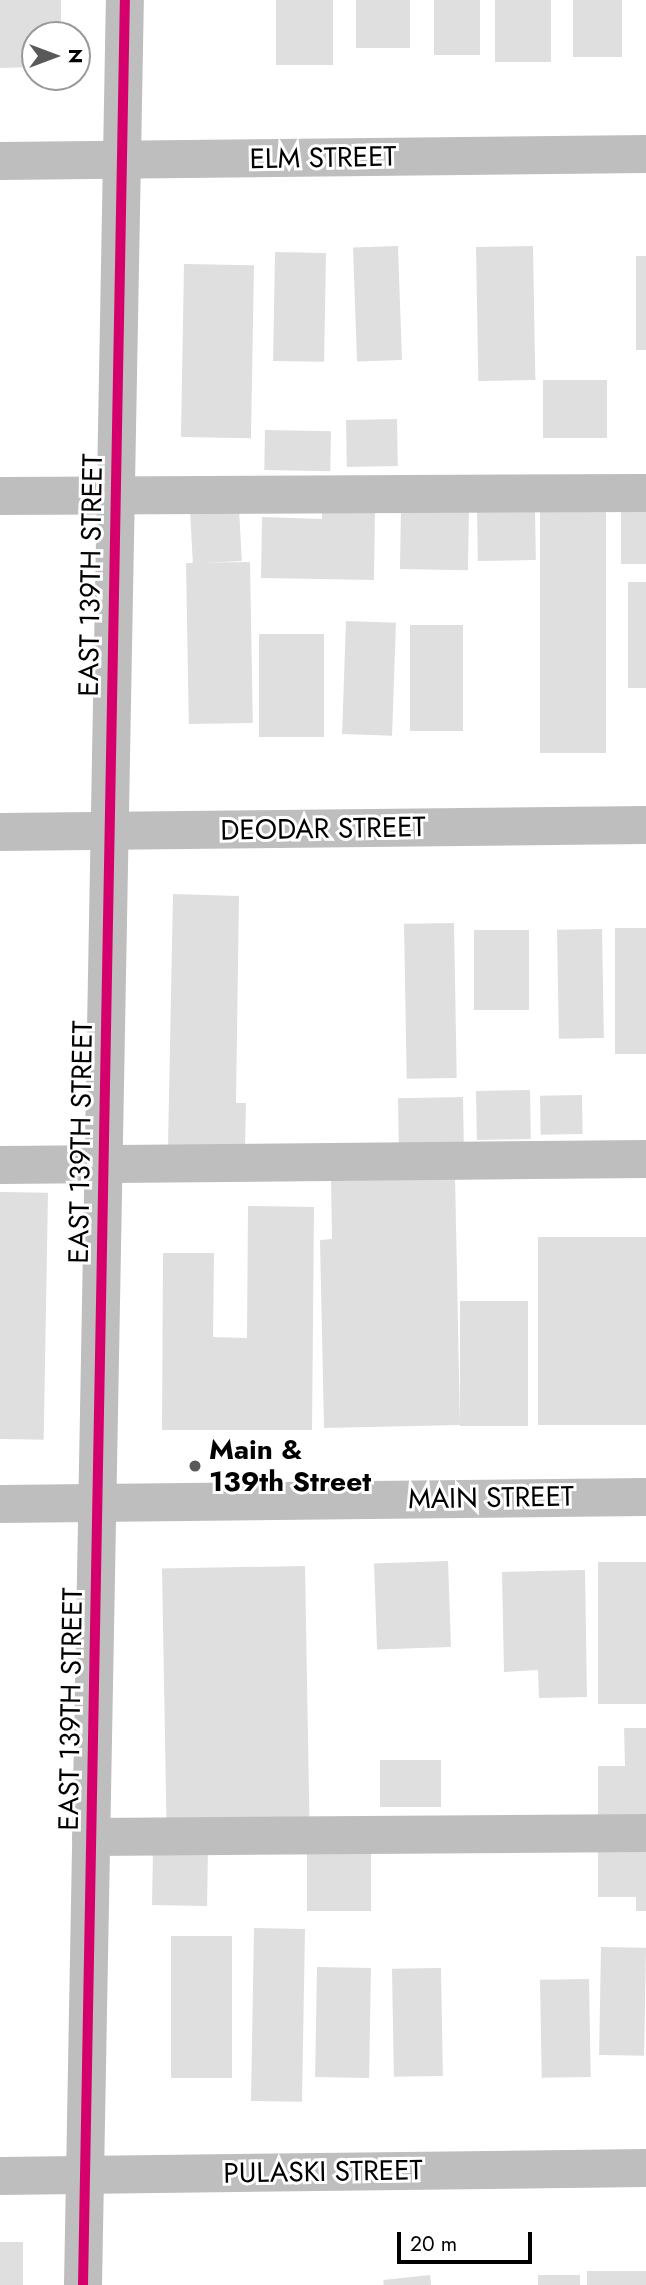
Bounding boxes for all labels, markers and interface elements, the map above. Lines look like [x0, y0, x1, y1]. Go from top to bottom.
north arrow [21, 21, 91, 91]
text: N [62, 48, 89, 64]
street label: ELM STREET [249, 140, 397, 176]
street label: EAST 139TH STREET [72, 453, 110, 697]
street label: DEODAR STREET [220, 810, 426, 848]
street label: EAST 139TH STREET [62, 1020, 100, 1264]
place label: Main & 139th Street [209, 1433, 371, 1499]
marker: Main & 139th Street [187, 1458, 203, 1474]
street label: MAIN STREET [408, 1480, 574, 1516]
street label: EAST 139TH STREET [52, 1587, 90, 1831]
street label: PULASKI STREET [223, 2153, 423, 2191]
scale bar [401, 2218, 536, 2262]
text: 20 m [410, 2229, 457, 2259]

